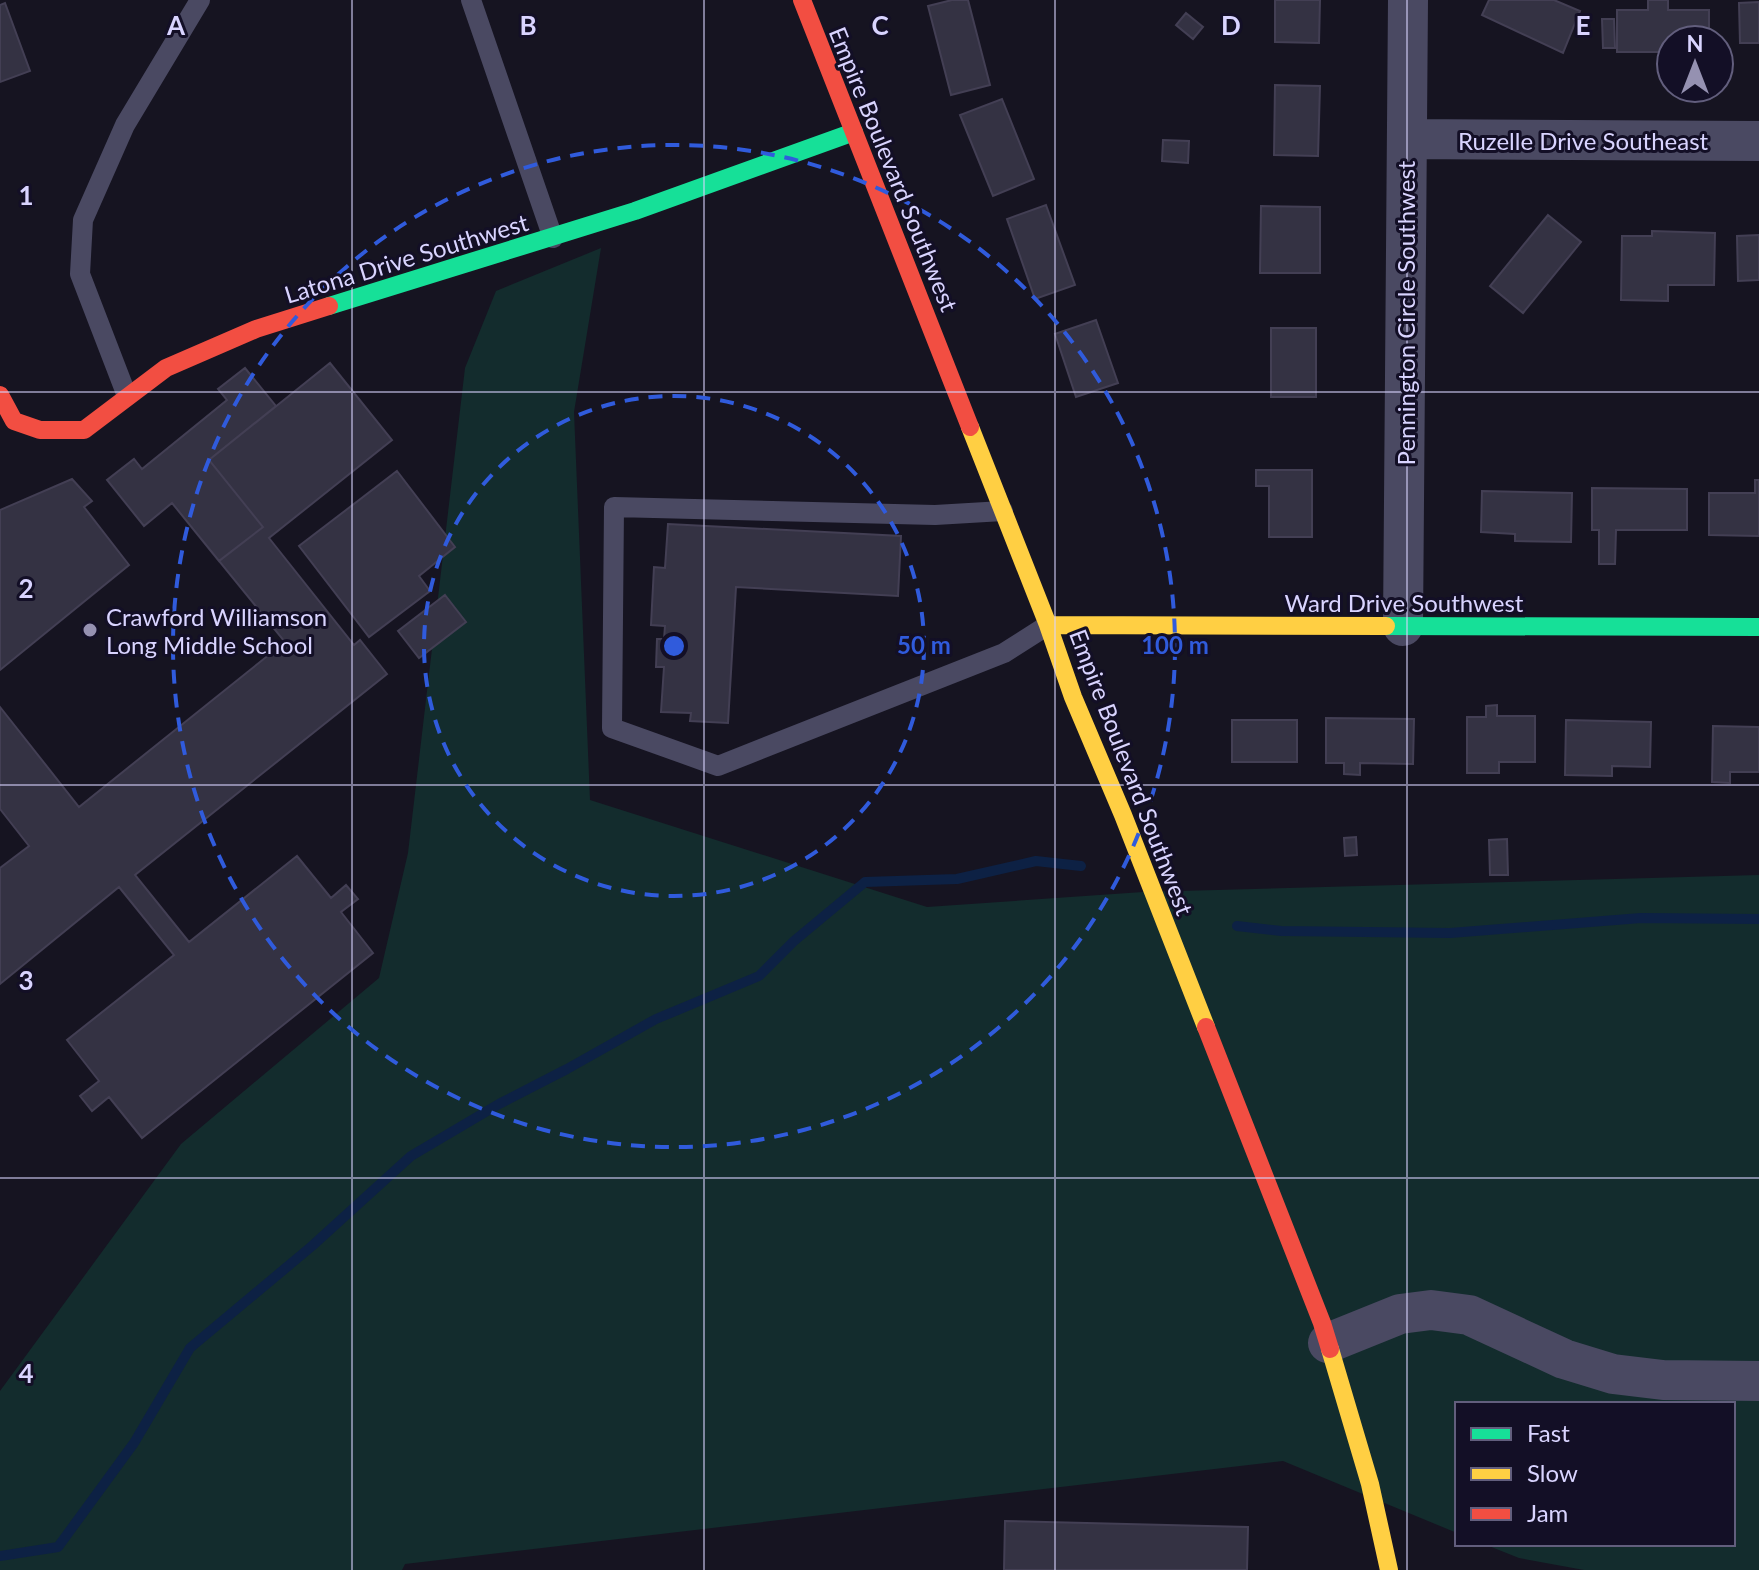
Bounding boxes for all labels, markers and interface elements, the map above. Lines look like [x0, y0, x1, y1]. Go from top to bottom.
text: A [166, 9, 186, 41]
text: B [519, 9, 537, 41]
text: C [871, 9, 889, 41]
text: D [1221, 9, 1241, 41]
text: E [1576, 9, 1590, 41]
street label: Empire Boulevard Southwest [824, 23, 965, 316]
north arrow [1655, 24, 1735, 104]
text: N [1687, 30, 1703, 57]
street label: Ruzelle Drive Southeast [1458, 126, 1709, 155]
street label: Pennington Circle Southwest [1391, 160, 1420, 465]
text: 1 [18, 179, 34, 211]
street label: Latona Drive Southwest [281, 207, 532, 309]
text: 2 [18, 572, 34, 604]
street label: Ward Drive Southwest [1285, 588, 1524, 617]
place label: Crawford Williamson Long Middle School [106, 602, 327, 659]
marker: Crawford Williamson Long Middle School [81, 621, 99, 639]
street label: Empire Boulevard Southwest [1064, 625, 1200, 919]
text: 50 m [897, 630, 951, 659]
text: 100 m [1141, 630, 1209, 659]
centre of rings [660, 632, 688, 660]
text: 3 [18, 964, 34, 996]
text: 4 [18, 1357, 34, 1389]
legend [1455, 1402, 1735, 1546]
text: Fast [1527, 1418, 1570, 1447]
text: Slow [1527, 1458, 1578, 1487]
text: Jam [1527, 1498, 1568, 1527]

